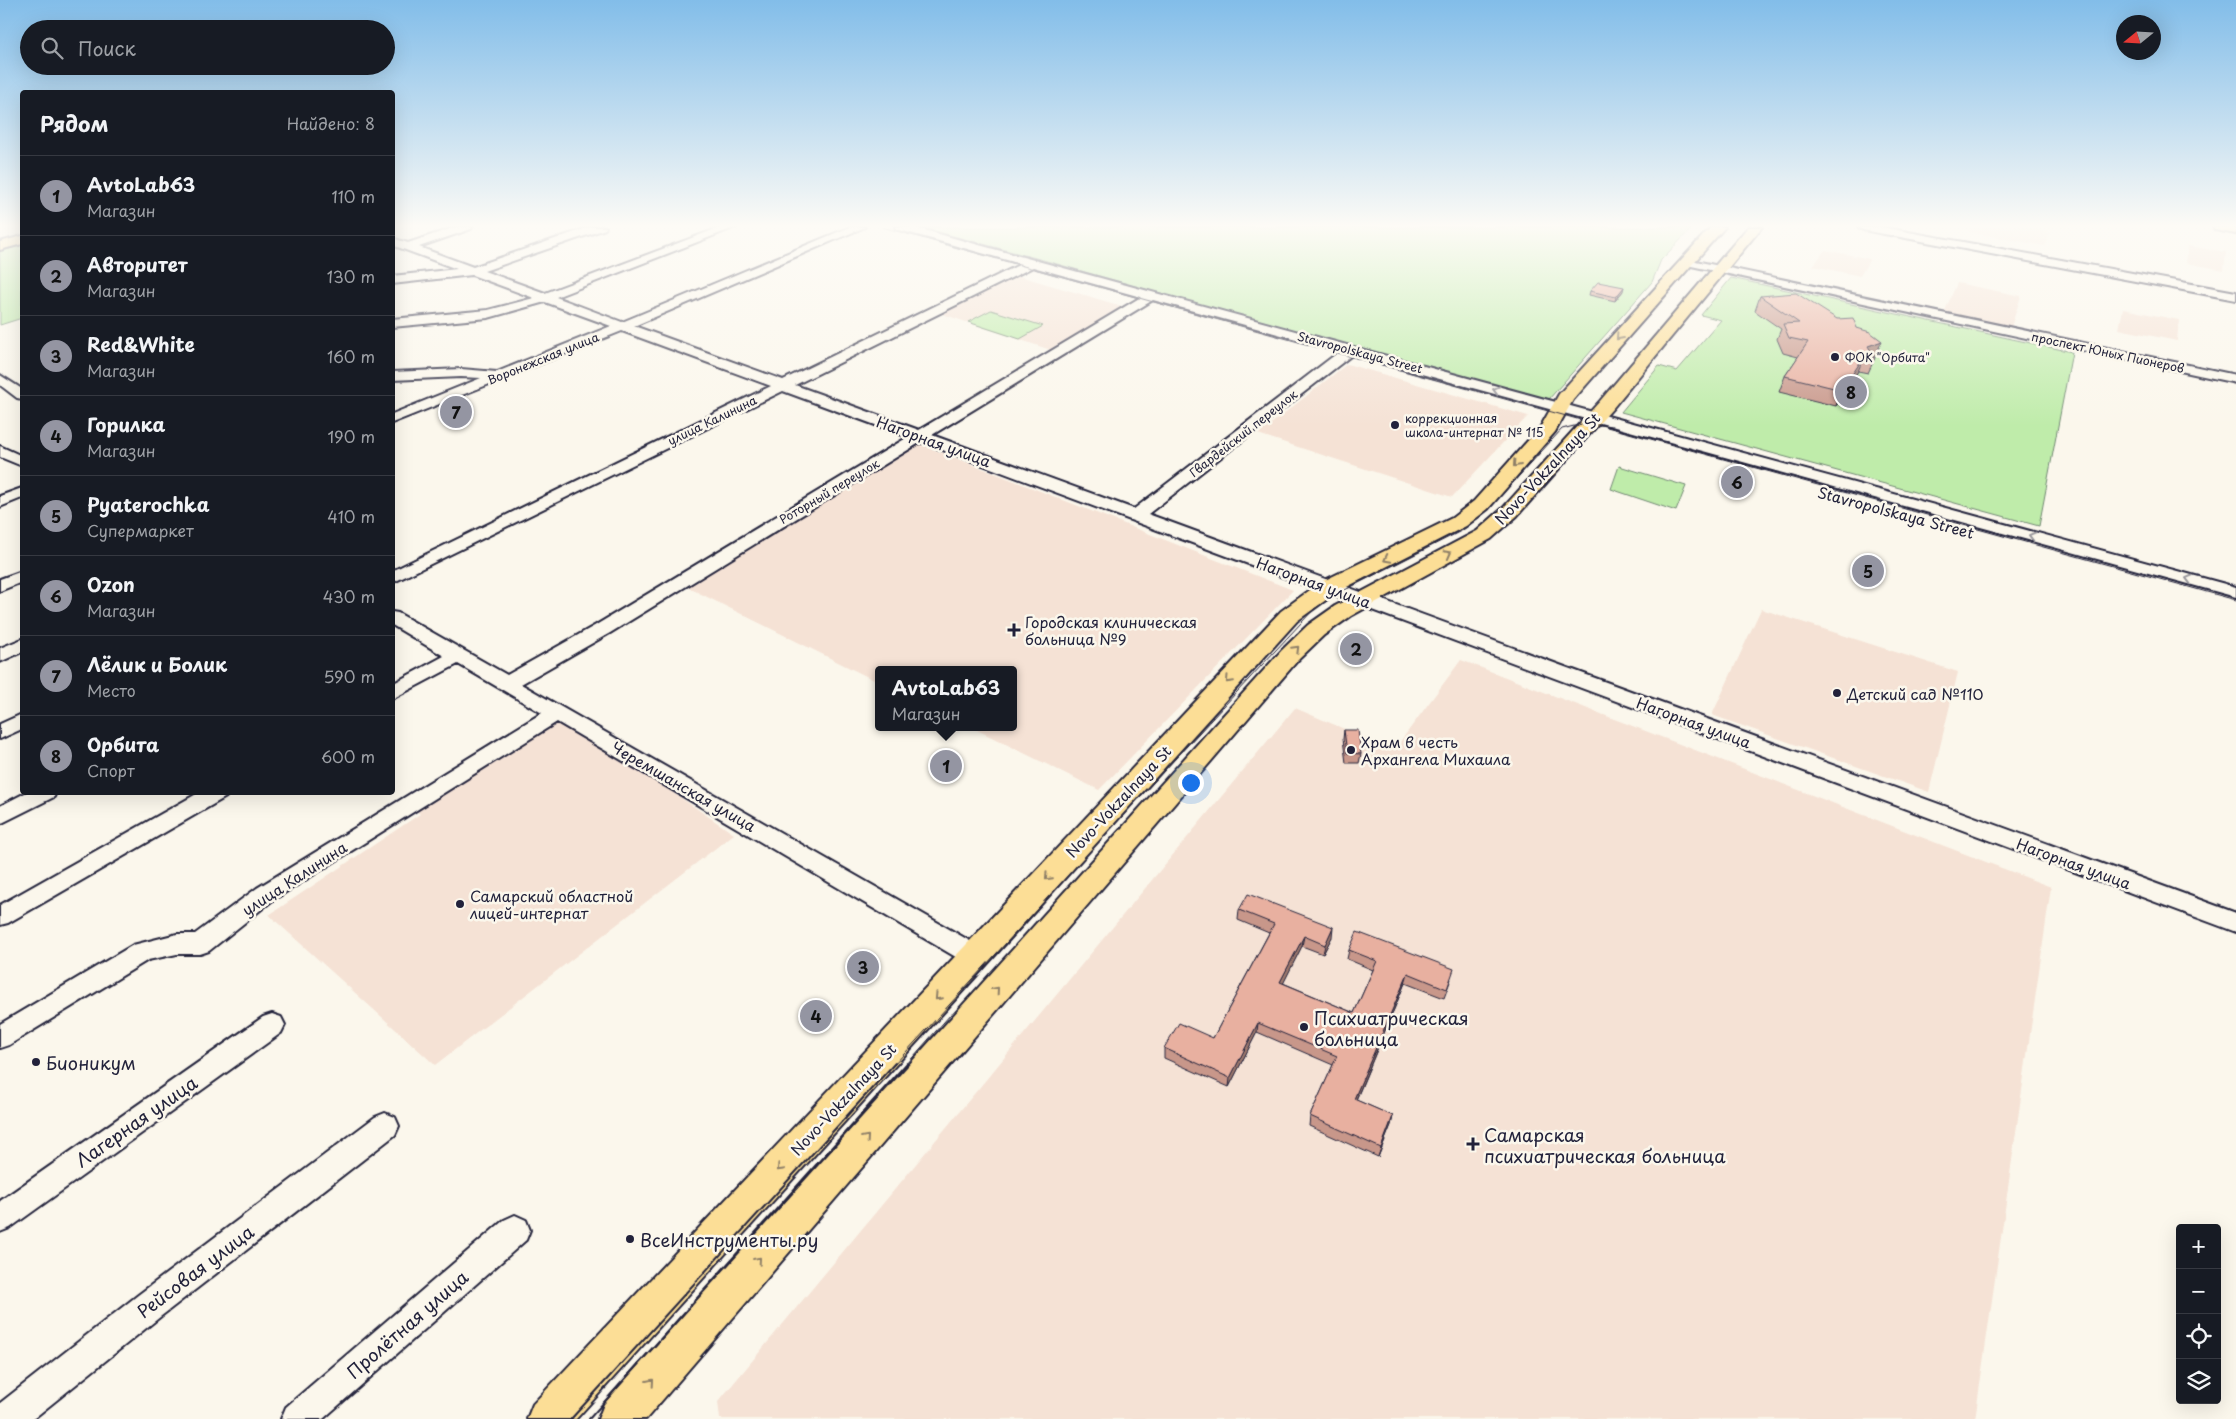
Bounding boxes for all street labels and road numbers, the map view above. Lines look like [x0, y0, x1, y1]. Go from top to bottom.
street label: Воронежская улица [485, 327, 602, 389]
street label: Stavropolskaya Street [1295, 327, 1425, 377]
street label: проспект Юных Пионеров [2030, 327, 2186, 377]
street label: Гвардейский переулок [1185, 385, 1302, 481]
street label: улица Калинина [664, 390, 760, 449]
street label: Novo-Vokzalnaya St [1489, 407, 1605, 529]
street label: Нагорная улица [874, 410, 995, 473]
street label: Роторный переулок [776, 454, 883, 528]
street label: Stavropolskaya Street [1815, 480, 1977, 544]
street label: Нагорная улица [1254, 551, 1375, 614]
street label: Нагорная улица [1634, 691, 1755, 754]
street label: Черемшанская улица [608, 735, 761, 837]
street label: Novo-Vokzalnaya St [1060, 740, 1176, 862]
street label: Нагорная улица [2014, 832, 2135, 895]
street label: улица Калинина [237, 835, 352, 921]
street label: Novo-Vokzalnaya St [785, 1038, 901, 1160]
street label: Лагерная улица [70, 1068, 203, 1173]
street label: Рейсовая улица [131, 1218, 260, 1324]
street label: Пролётная улица [340, 1263, 474, 1385]

